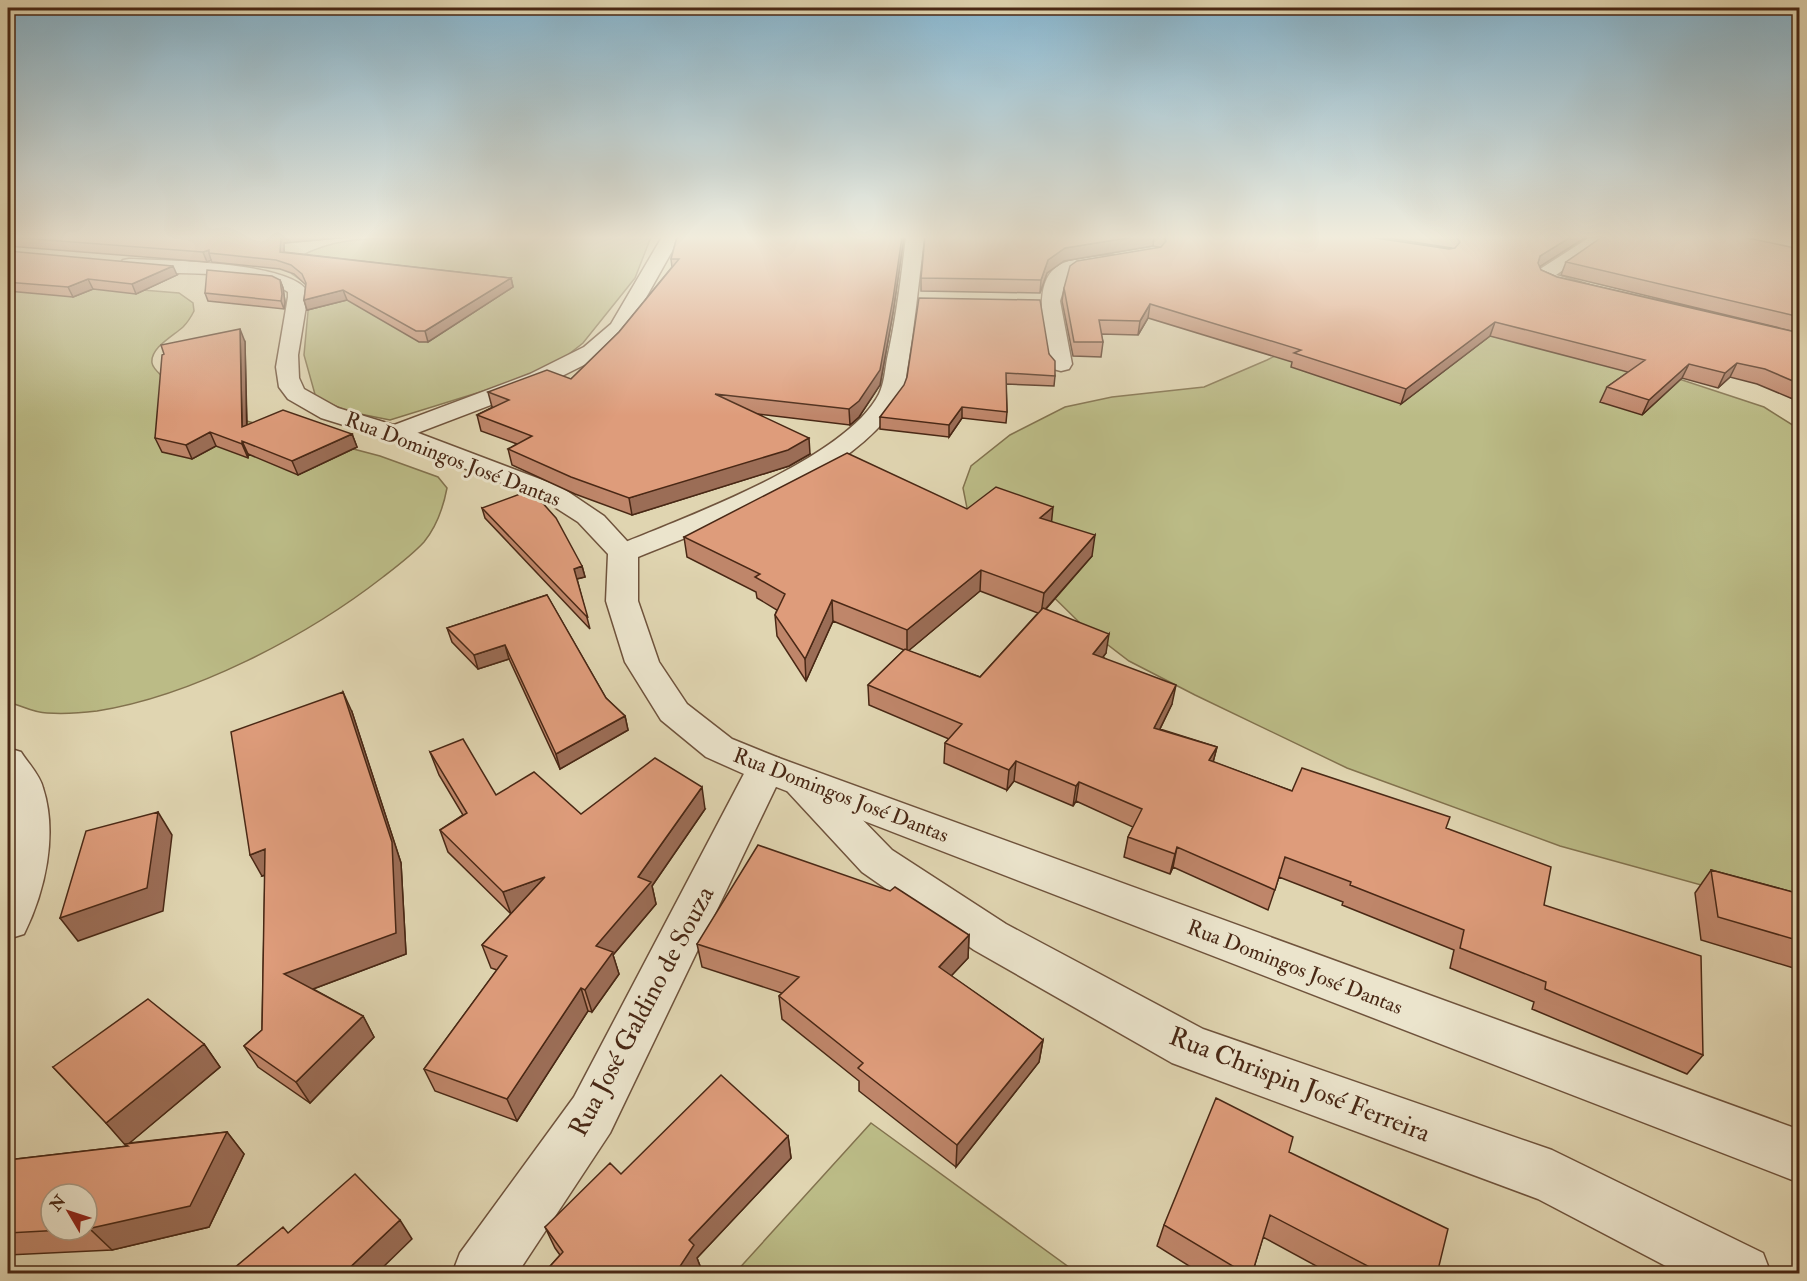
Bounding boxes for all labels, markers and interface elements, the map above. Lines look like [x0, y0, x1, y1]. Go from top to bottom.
street label: Rua Domingos José Dantas [341, 406, 564, 513]
street label: Rua Domingos José Dantas [729, 742, 952, 849]
street label: Rua José Galdino de Souza [562, 881, 722, 1142]
street label: Rua Domingos José Dantas [1183, 914, 1406, 1021]
street label: Rua Chrispin José Ferreira [1164, 1020, 1435, 1151]
north arrow [39, 1182, 99, 1242]
text: N [45, 1191, 71, 1216]

